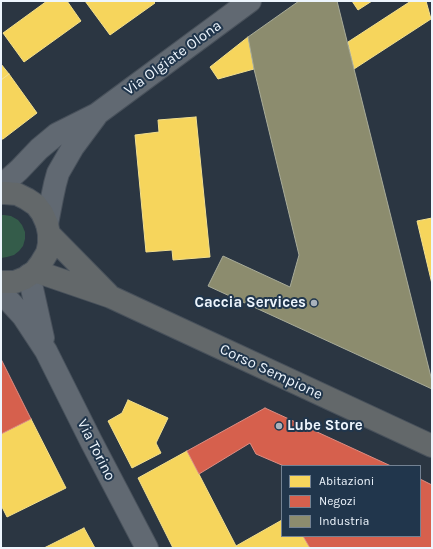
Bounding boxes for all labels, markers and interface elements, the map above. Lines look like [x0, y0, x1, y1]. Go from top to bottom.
street label: Via Olgiate Olona [121, 17, 225, 99]
place label: Caccia Services [194, 294, 306, 312]
marker: Caccia Services [309, 298, 319, 308]
street label: Corso Sempione [217, 340, 325, 404]
street label: Via Torino [73, 416, 119, 484]
place label: Lube Store [287, 417, 363, 435]
marker: Lube Store [274, 421, 284, 431]
legend [281, 465, 421, 537]
text: Abitazioni [319, 474, 374, 488]
text: Negozi [319, 494, 356, 508]
text: Industria [319, 514, 369, 528]

